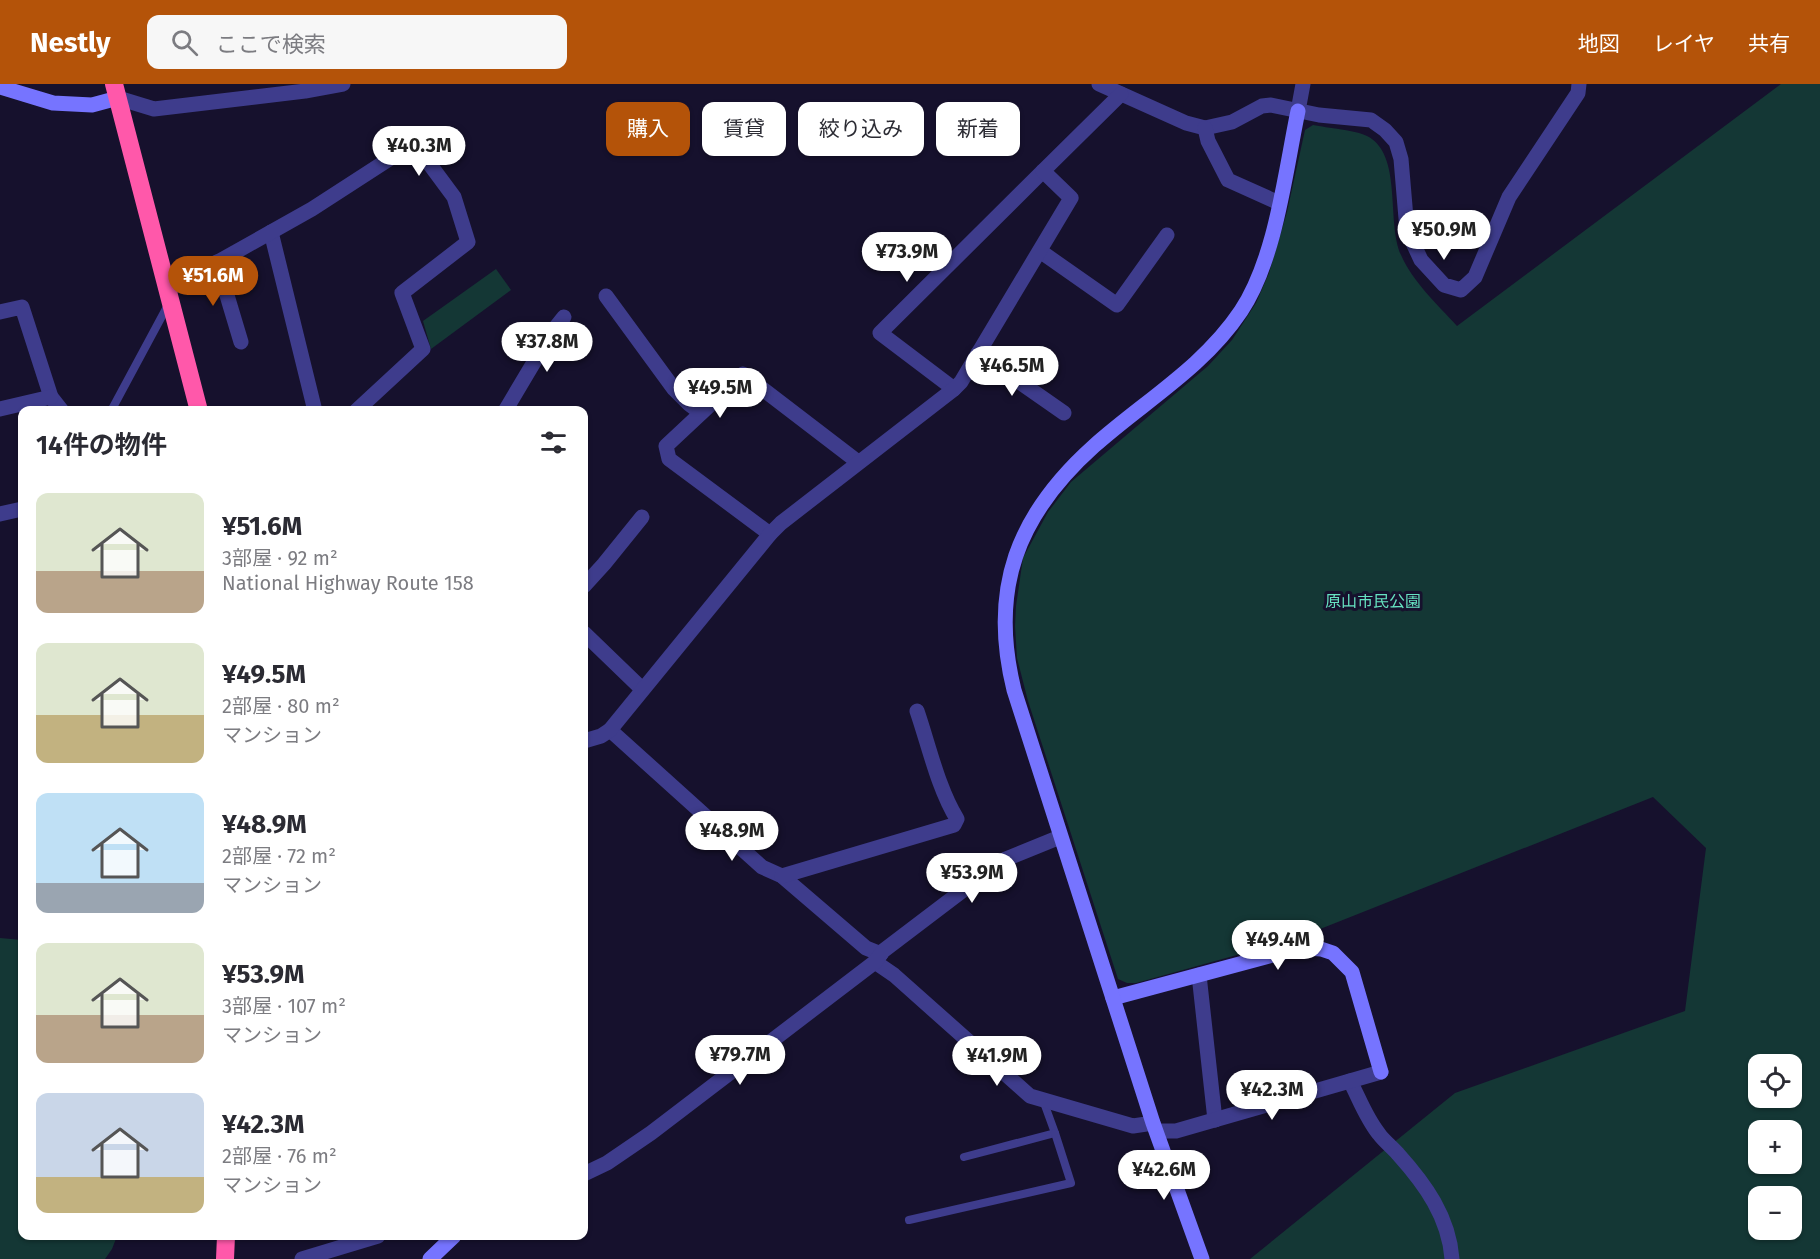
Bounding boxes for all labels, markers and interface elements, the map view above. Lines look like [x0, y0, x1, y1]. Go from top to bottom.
search box [147, 15, 567, 69]
text: Nestly [30, 26, 111, 59]
icon: search [168, 26, 201, 59]
text: ここで検索 [216, 31, 326, 58]
text: 地図 [1578, 31, 1620, 57]
text: レイヤ [1653, 31, 1715, 57]
text: 共有 [1748, 31, 1790, 57]
chip: 購入 [606, 102, 690, 156]
chip: 賃貸 [702, 102, 786, 156]
chip: 絞り込み [798, 102, 924, 156]
chip: 新着 [936, 102, 1020, 156]
pin: ¥40.3M [370, 126, 468, 177]
text: ¥40.3M [386, 133, 452, 157]
pin: ¥50.9M [1395, 210, 1493, 261]
text: ¥50.9M [1412, 217, 1476, 241]
pin: ¥73.9M [858, 232, 956, 283]
text: ¥73.9M [876, 239, 938, 263]
pin: ¥51.6M [164, 256, 262, 307]
text: ¥51.6M [182, 263, 244, 287]
pin: ¥37.8M [498, 322, 596, 373]
text: ¥37.8M [516, 329, 578, 353]
pin: ¥46.5M [963, 346, 1061, 397]
text: ¥46.5M [980, 353, 1044, 377]
pin: ¥49.5M [671, 368, 769, 419]
text: ¥49.5M [688, 375, 752, 399]
icon: filters [537, 426, 570, 459]
text: 14件の物件 [36, 430, 167, 461]
text: ¥51.6M [222, 511, 302, 542]
icon: home [84, 517, 156, 589]
text: 3部屋 · 92 m² [222, 546, 338, 570]
text: National Highway Route 158 [222, 571, 474, 595]
park label: 原山市民公園 [1325, 592, 1421, 611]
text: ¥49.5M [222, 659, 306, 690]
icon: home [84, 667, 156, 739]
text: 2部屋 · 80 m² [222, 694, 340, 718]
text: マンション [222, 723, 322, 747]
text: ¥48.9M [222, 809, 307, 840]
pin: ¥48.9M [683, 811, 781, 862]
icon: home [84, 817, 156, 889]
text: ¥48.9M [699, 818, 765, 842]
text: 2部屋 · 72 m² [222, 844, 336, 868]
pin: ¥53.9M [923, 853, 1021, 904]
text: ¥53.9M [940, 860, 1004, 884]
text: マンション [222, 873, 322, 897]
pin: ¥49.4M [1229, 920, 1327, 971]
text: ¥49.4M [1246, 927, 1310, 951]
text: ¥53.9M [222, 959, 304, 990]
icon: home [84, 967, 156, 1039]
text: 3部屋 · 107 m² [222, 994, 346, 1018]
text: マンション [222, 1023, 322, 1047]
pin: ¥79.7M [691, 1035, 789, 1086]
pin: ¥41.9M [948, 1036, 1046, 1087]
text: ¥79.7M [709, 1042, 771, 1066]
text: ¥41.9M [966, 1043, 1028, 1067]
map controls [1748, 1054, 1802, 1240]
button: locate [1748, 1054, 1802, 1108]
pin: ¥42.3M [1223, 1070, 1321, 1121]
text: ¥42.3M [1240, 1077, 1304, 1101]
text: ¥42.3M [222, 1109, 304, 1140]
icon: home [84, 1117, 156, 1189]
button: + [1748, 1120, 1802, 1174]
text: 2部屋 · 76 m² [222, 1144, 337, 1168]
pin: ¥42.6M [1115, 1150, 1213, 1201]
text: ¥42.6M [1132, 1157, 1196, 1181]
text: マンション [222, 1173, 322, 1197]
button: − [1748, 1186, 1802, 1240]

